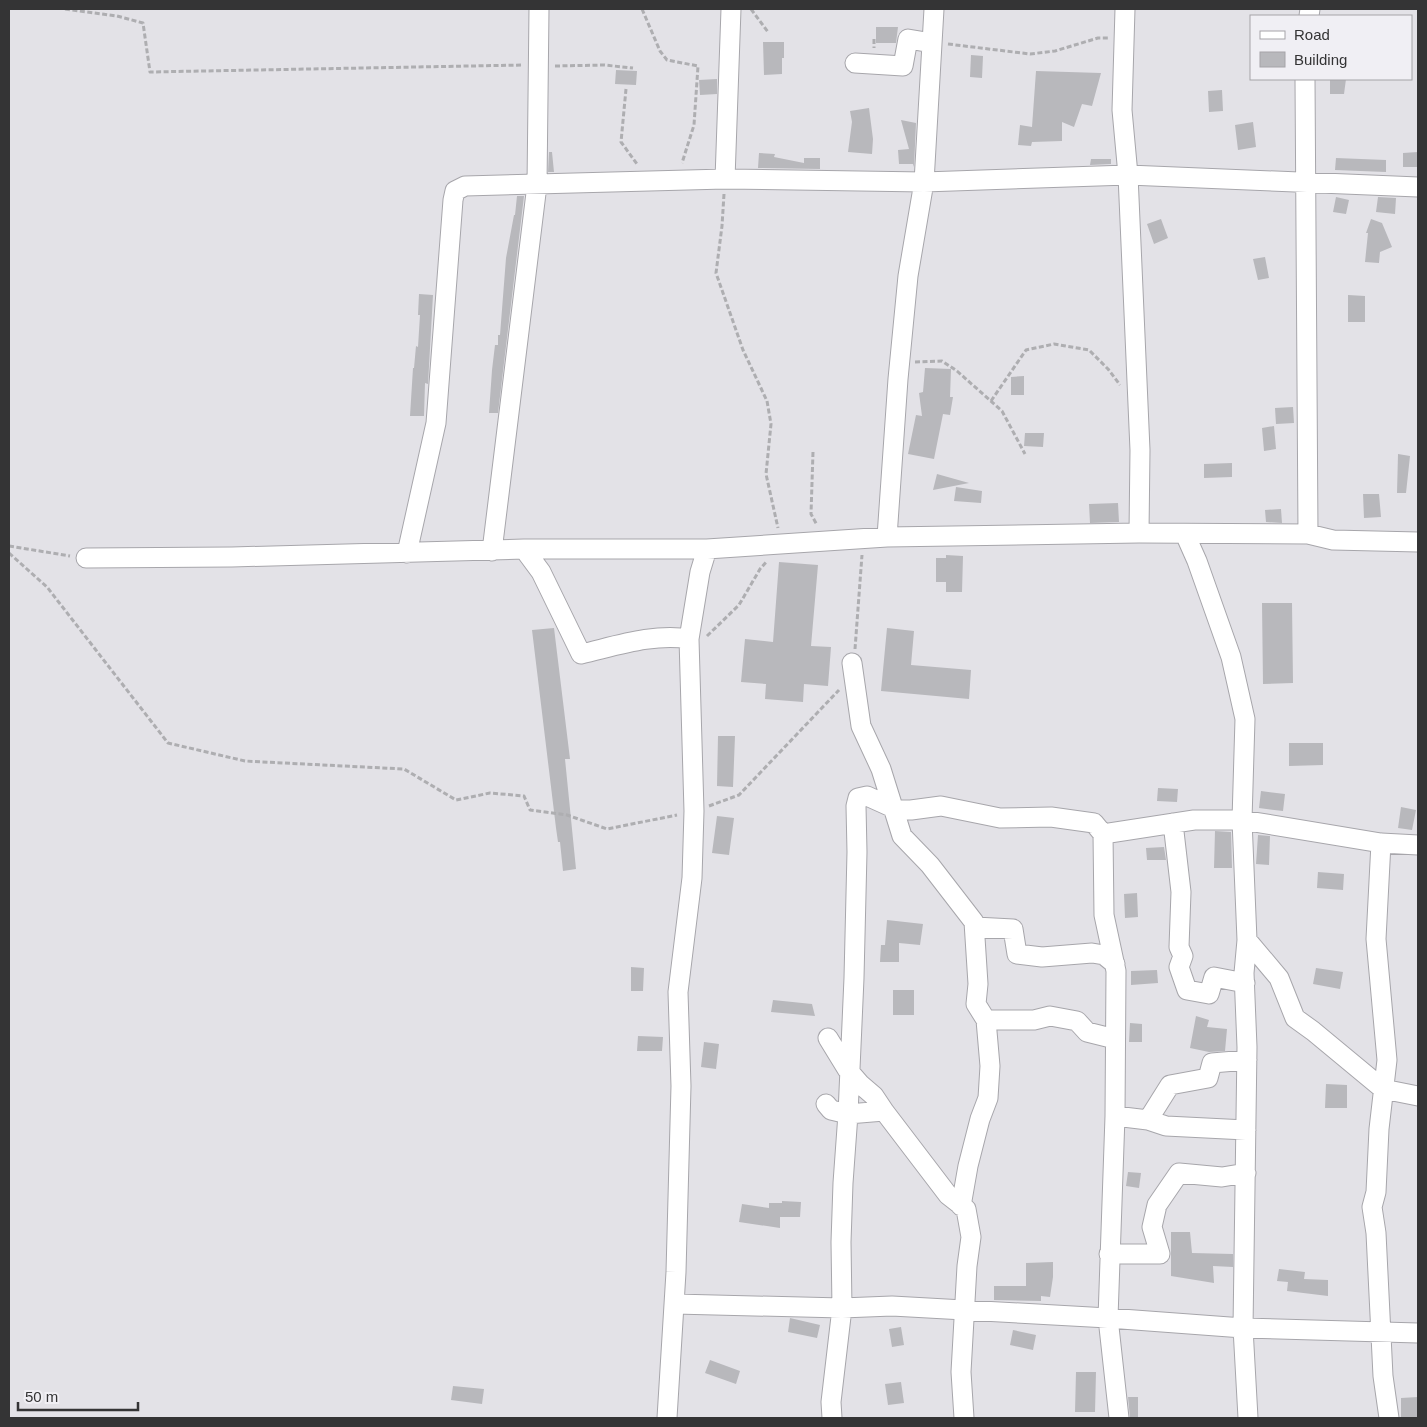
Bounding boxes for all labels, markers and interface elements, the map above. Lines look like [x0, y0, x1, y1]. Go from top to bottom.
legend [1250, 15, 1412, 80]
text: Road [1294, 26, 1330, 43]
text: Building [1294, 51, 1347, 68]
scale bar [18, 1380, 138, 1412]
text: 50 m [25, 1388, 58, 1405]

